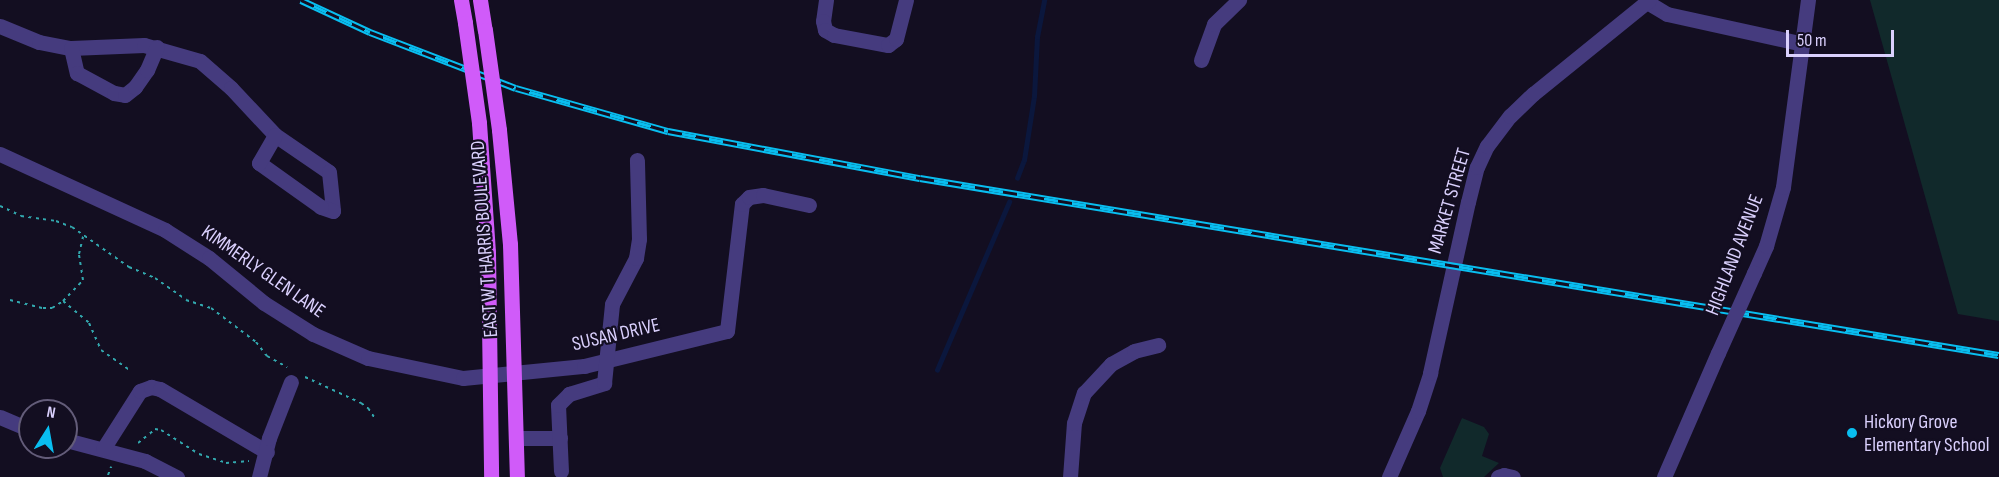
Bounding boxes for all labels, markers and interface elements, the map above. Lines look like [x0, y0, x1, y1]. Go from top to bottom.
scale bar [1789, 18, 1897, 56]
text: 50 m [1797, 30, 1827, 51]
street label: EAST W T HARRIS BOULEVARD [466, 140, 504, 338]
street label: MARKET STREET [1424, 146, 1476, 256]
street label: HIGHLAND AVENUE [1701, 191, 1769, 319]
street label: KIMMERLY GLEN LANE [196, 220, 330, 324]
street label: SUSAN DRIVE [570, 313, 662, 357]
north arrow [18, 399, 78, 459]
text: N [45, 403, 57, 423]
place label: Hickory Grove Elementary School [1864, 410, 1990, 457]
marker: Hickory Grove Elementary School [1845, 426, 1859, 440]

